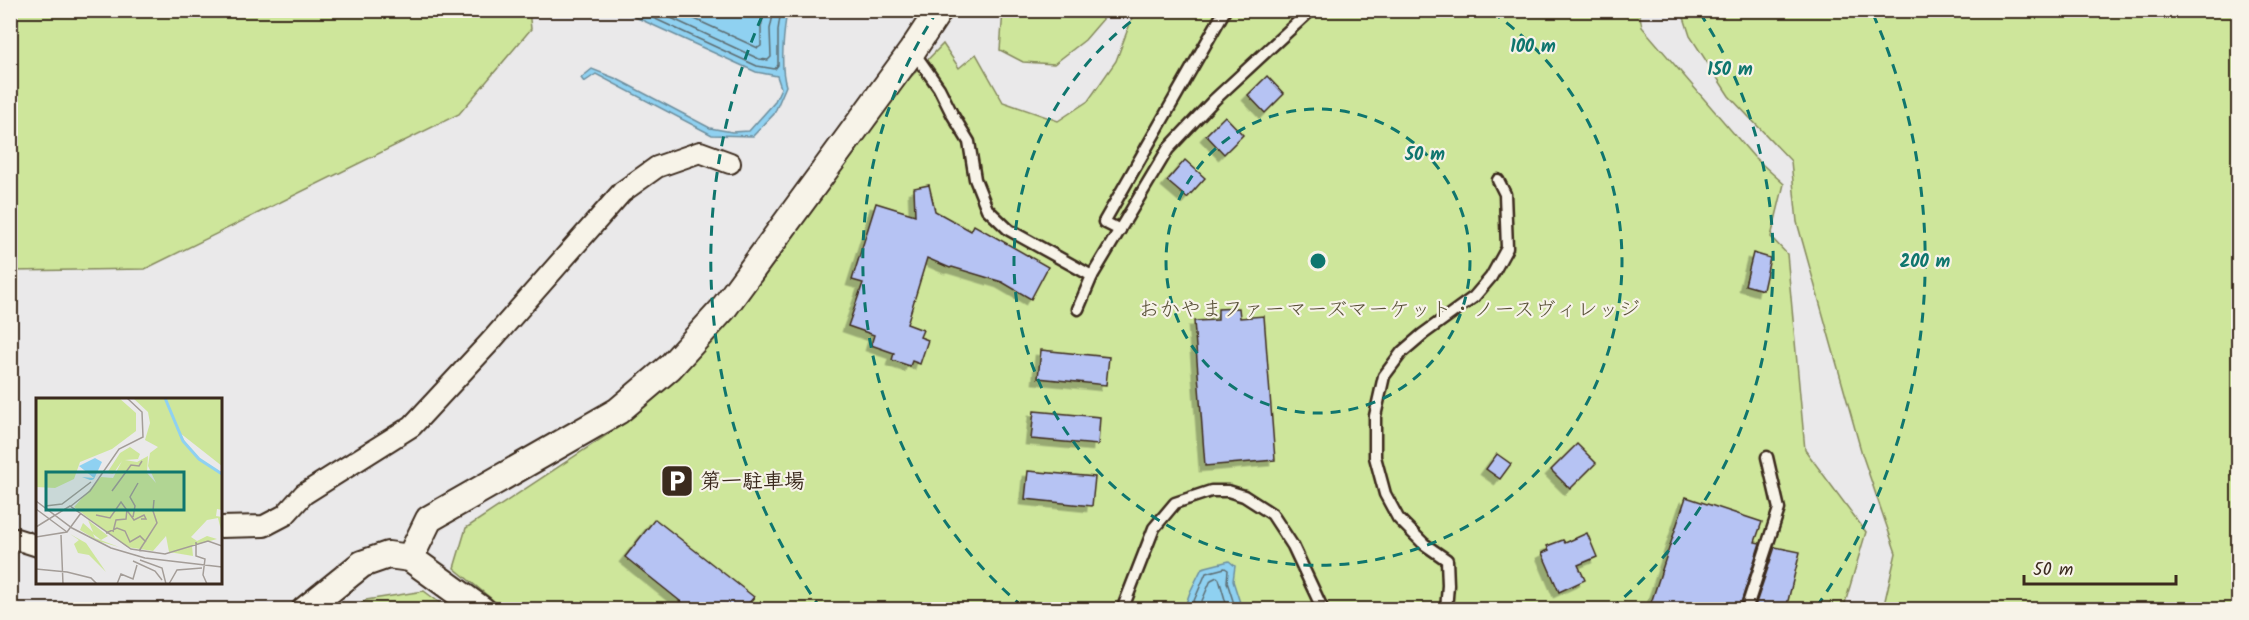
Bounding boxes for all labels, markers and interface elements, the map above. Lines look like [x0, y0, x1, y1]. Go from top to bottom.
text: 100 m [1510, 33, 1556, 62]
text: 150 m [1707, 56, 1753, 85]
text: 50 m [1404, 141, 1445, 170]
text: 200 m [1900, 248, 1951, 277]
centre of rings [1308, 251, 1328, 271]
park label: おかやまファーマーズマーケット・ノースヴィレッジ [1138, 294, 1640, 327]
inset map [36, 398, 222, 584]
parking icon: 第一駐車場 [659, 463, 695, 499]
place label: 第一駐車場 [700, 466, 805, 499]
scale bar [2024, 548, 2176, 586]
text: 50 m [2033, 556, 2073, 585]

